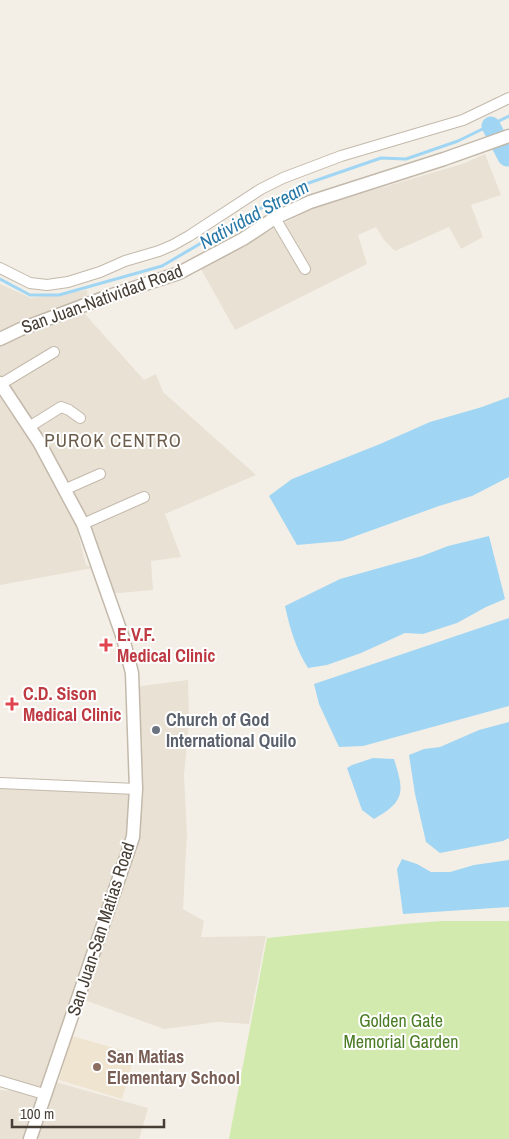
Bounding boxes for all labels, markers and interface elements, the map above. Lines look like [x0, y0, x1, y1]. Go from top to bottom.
water label: Natividad Stream [195, 173, 313, 255]
street label: San Juan-Natividad Road [18, 258, 186, 339]
district label: PUROK CENTRO [44, 427, 182, 453]
place label: E.V.F. Medical Clinic [117, 622, 215, 668]
marker: E.V.F. Medical Clinic [99, 638, 113, 652]
place label: C.D. Sison Medical Clinic [23, 681, 121, 727]
marker: C.D. Sison Medical Clinic [5, 697, 19, 711]
place label: Church of God International Quilo [166, 707, 296, 753]
marker: Church of God International Quilo [150, 724, 162, 736]
street label: San Juan-San Matias Road [61, 839, 140, 1019]
park label: Golden Gate Memorial Garden [344, 1008, 458, 1054]
place label: San Matias Elementary School [107, 1044, 240, 1090]
marker: San Matias Elementary School [91, 1061, 103, 1073]
scale bar [12, 1096, 165, 1128]
text: 100 m [20, 1103, 54, 1124]

